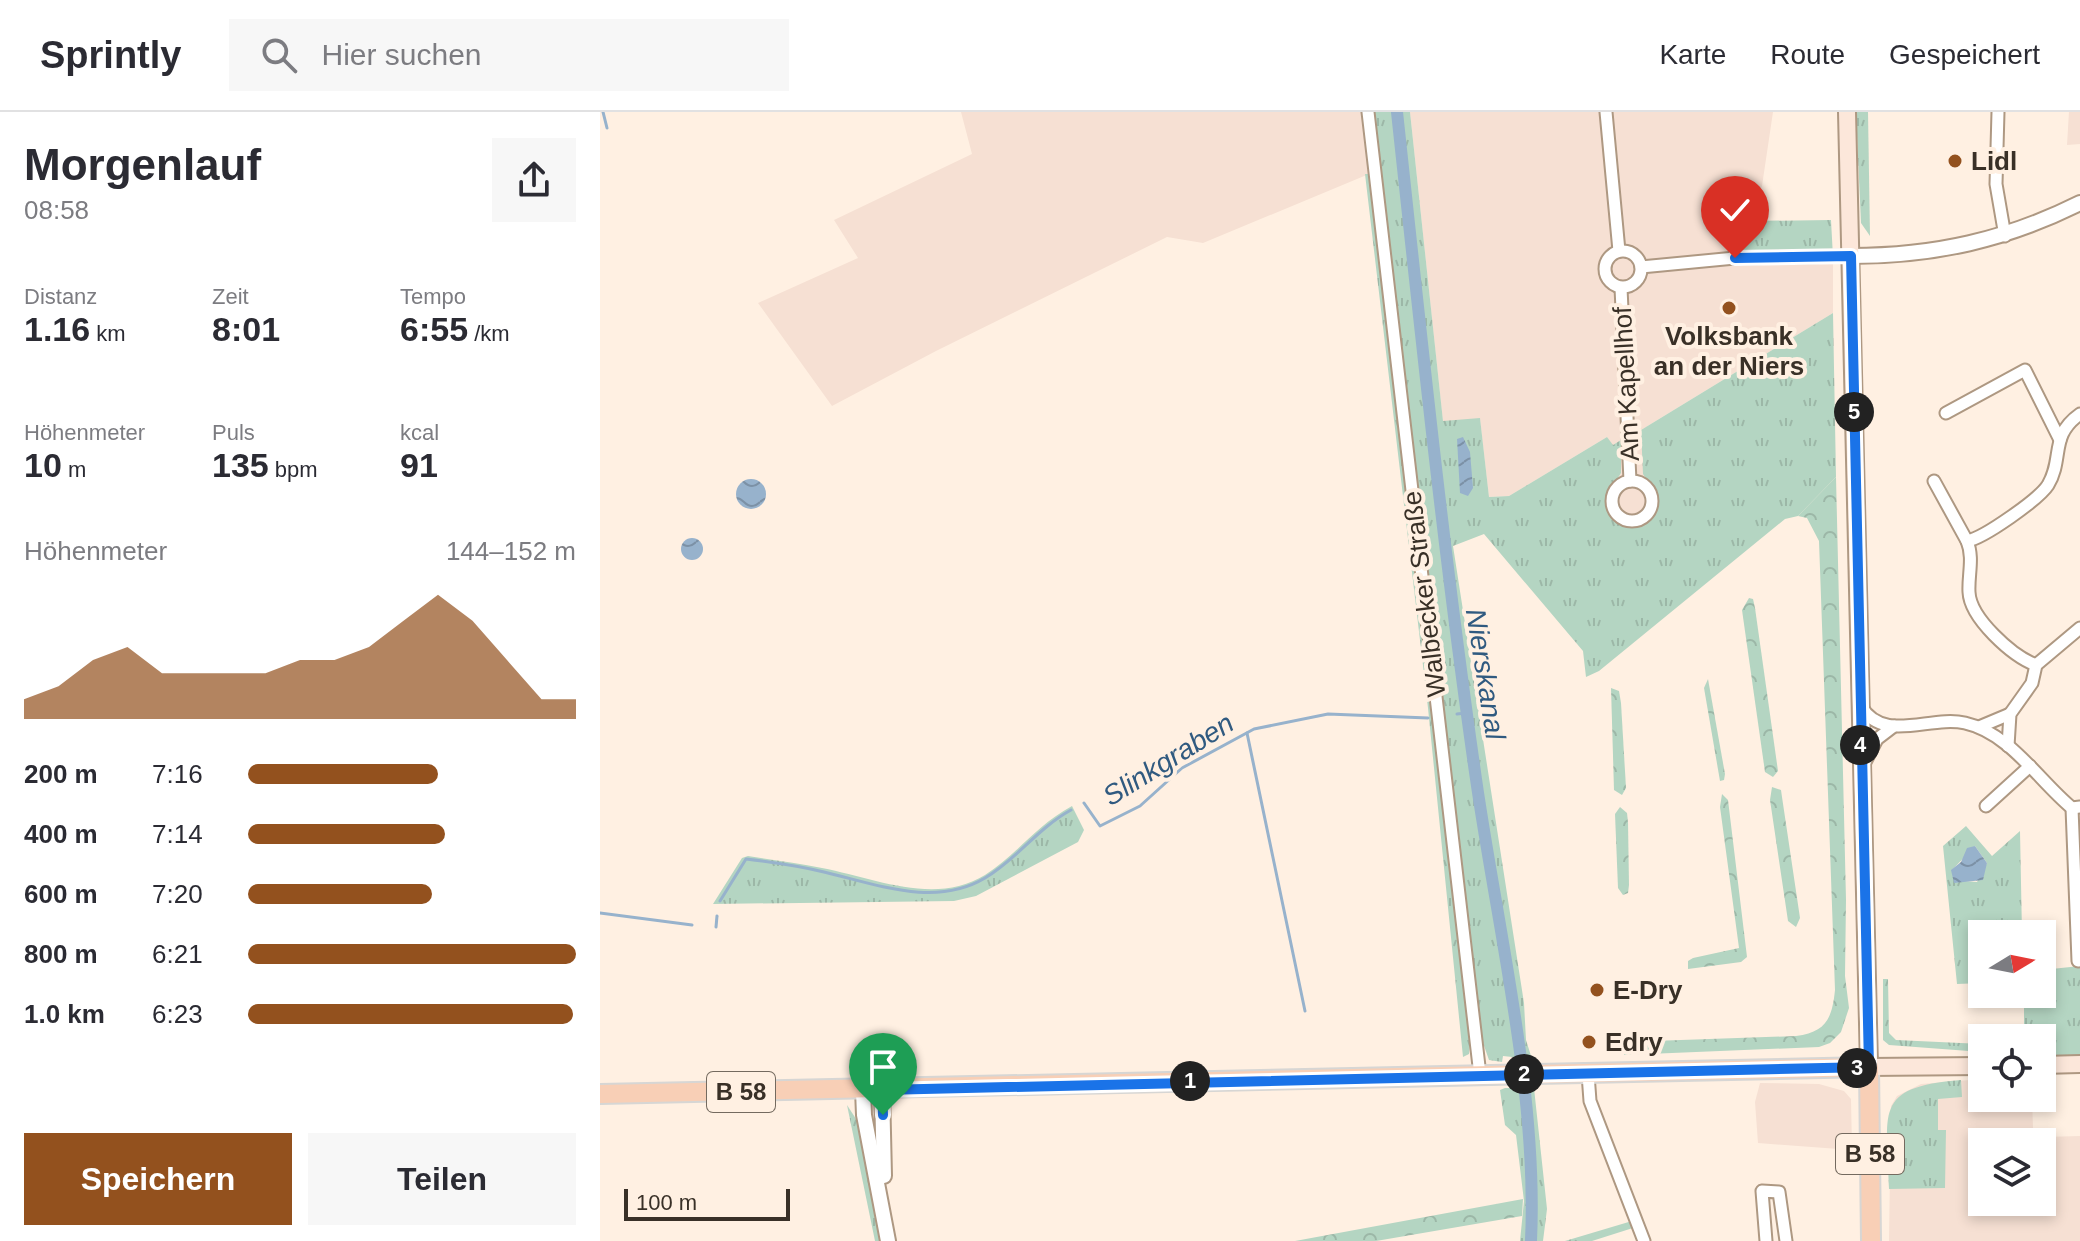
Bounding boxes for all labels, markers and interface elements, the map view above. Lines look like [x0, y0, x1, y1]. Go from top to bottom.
search box [229, 19, 789, 91]
icon: search [257, 33, 301, 77]
text: Sprintly [40, 34, 181, 76]
text: Hier suchen [321, 38, 482, 71]
text: Karte [1659, 39, 1726, 70]
text: Route [1770, 39, 1845, 70]
text: Gespeichert [1889, 39, 2040, 70]
button: share [492, 138, 576, 222]
text: Morgenlauf [24, 140, 261, 189]
place label: Lidl [1971, 146, 2017, 176]
marker: Lidl [1946, 152, 1964, 170]
pin [1701, 176, 1769, 258]
icon: check [1713, 188, 1757, 232]
text: 08:58 [24, 195, 89, 225]
text: Distanz [24, 284, 97, 309]
text: Zeit [212, 284, 249, 309]
text: Tempo [400, 284, 466, 309]
marker: Volksbank an der Niers [1720, 299, 1738, 317]
street label: Am Kapellhof [1607, 305, 1645, 462]
text: 1.16 [24, 310, 90, 348]
text: 8:01 [212, 310, 280, 348]
text: 6:55 [400, 310, 468, 348]
text: km [90, 321, 126, 346]
text: /km [468, 321, 510, 346]
place label: Volksbank an der Niers [1654, 321, 1804, 381]
pin: 5 [1834, 392, 1874, 432]
text: 5 [1848, 399, 1860, 424]
text: Höhenmeter [24, 420, 145, 445]
text: Puls [212, 420, 255, 445]
text: kcal [400, 420, 439, 445]
text: 10 [24, 446, 62, 484]
text: 135 [212, 446, 269, 484]
text: 91 [400, 446, 438, 484]
text: m [62, 457, 86, 482]
text: bpm [269, 457, 318, 482]
street label: Walbecker Straße [1396, 489, 1452, 699]
text: Höhenmeter [24, 536, 167, 566]
text: 144–152 m [446, 536, 576, 566]
water label: Nierskanal [1460, 606, 1511, 743]
water label: Slinkgraben [1097, 707, 1239, 812]
pin: 4 [1840, 725, 1880, 765]
text: 4 [1854, 732, 1866, 757]
text: 200 m [24, 759, 98, 789]
text: 7:16 [152, 759, 203, 789]
text: 400 m [24, 819, 98, 849]
text: 7:14 [152, 819, 203, 849]
text: 600 m [24, 879, 98, 909]
text: 7:20 [152, 879, 203, 909]
north arrow [1968, 920, 2056, 1008]
map controls [1968, 920, 2056, 1216]
text: 800 m [24, 939, 98, 969]
text: 6:21 [152, 939, 203, 969]
place label: E-Dry [1613, 975, 1683, 1005]
marker: E-Dry [1588, 981, 1606, 999]
text: 1.0 km [24, 999, 105, 1029]
text: 6:23 [152, 999, 203, 1029]
button: locate [1968, 1024, 2056, 1112]
place label: Edry [1605, 1027, 1663, 1057]
pin [849, 1033, 917, 1115]
marker: Edry [1580, 1033, 1598, 1051]
icon: arrive [861, 1045, 905, 1089]
pin: 3 [1837, 1048, 1877, 1088]
pin: 2 [1504, 1054, 1544, 1094]
text: 3 [1851, 1055, 1863, 1080]
pin: 1 [1170, 1061, 1210, 1101]
text: 2 [1518, 1061, 1530, 1086]
text: 1 [1184, 1068, 1196, 1093]
road number: B 58 [707, 1072, 775, 1112]
button: layers [1968, 1128, 2056, 1216]
button: Speichern [24, 1133, 292, 1225]
button: Teilen [308, 1133, 576, 1225]
road number: B 58 [1836, 1134, 1904, 1174]
scale bar [624, 1185, 790, 1221]
text: 100 m [636, 1190, 697, 1215]

